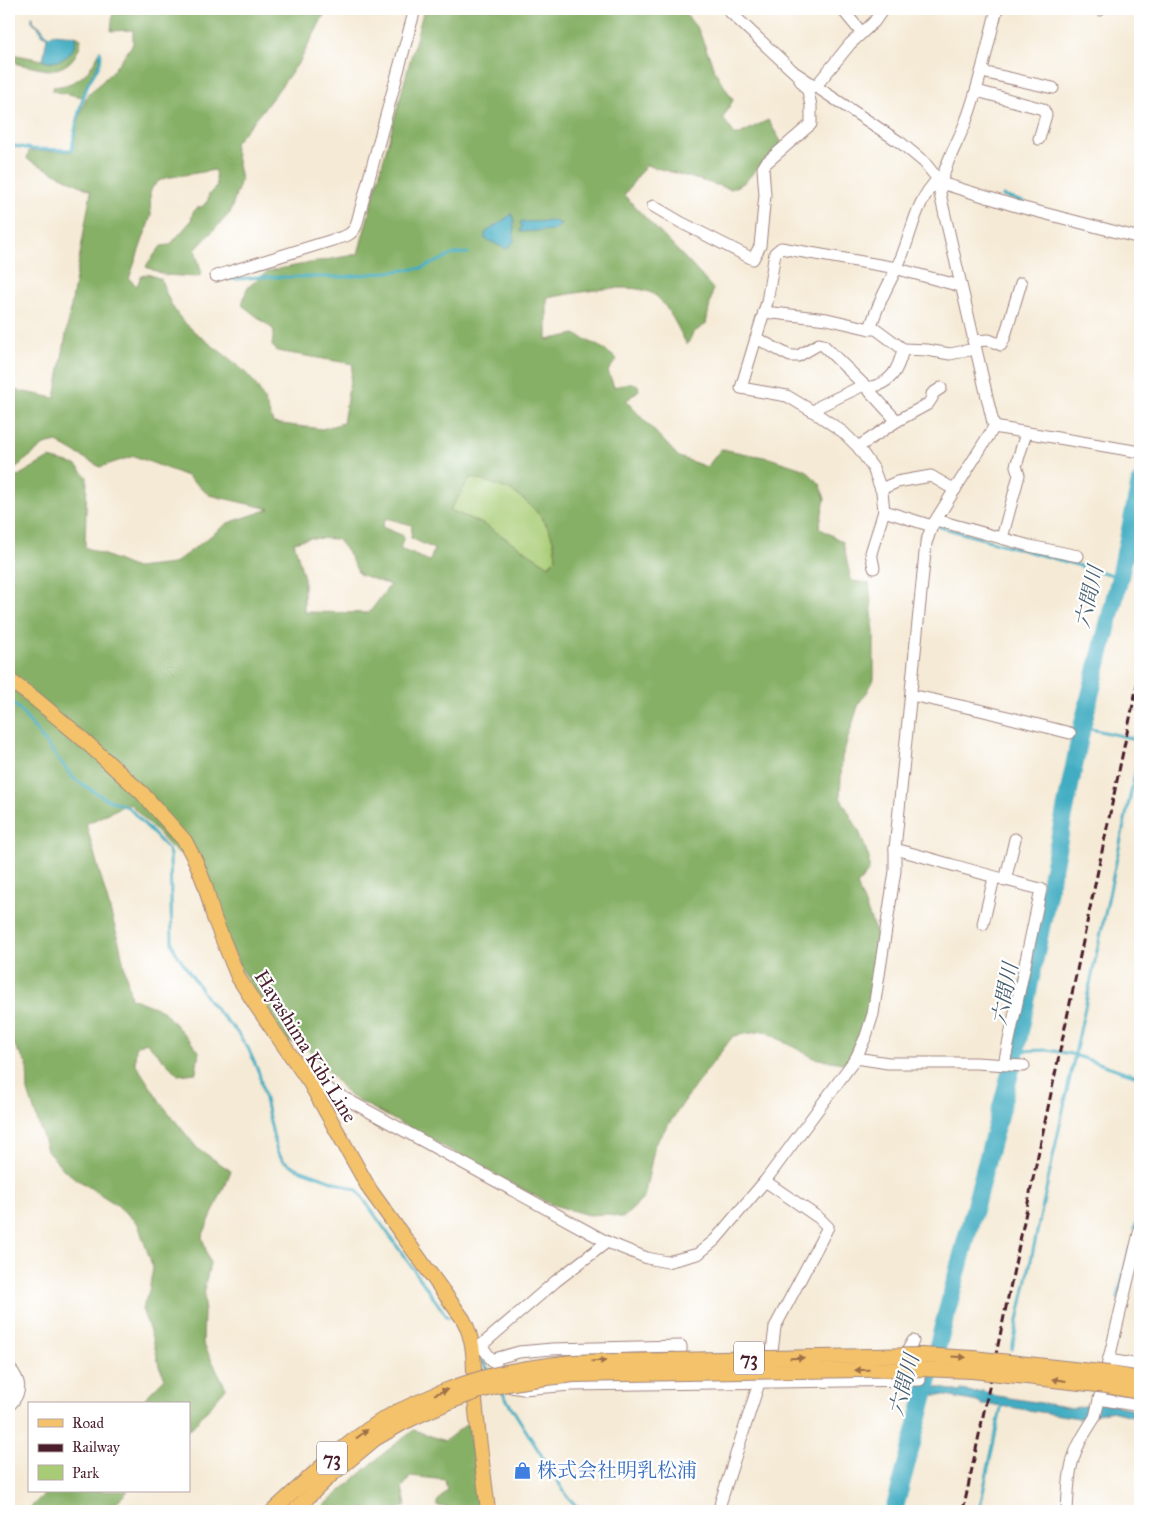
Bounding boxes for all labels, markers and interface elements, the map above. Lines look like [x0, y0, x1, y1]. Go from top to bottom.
water label: 六間川 [1069, 561, 1109, 631]
water label: 六間川 [986, 959, 1024, 1027]
street label: Hayashima Kibi Line [249, 965, 363, 1127]
road number: 73 [734, 1342, 764, 1375]
water label: 六間川 [883, 1349, 925, 1419]
one-way arrow [789, 1353, 805, 1361]
one-way arrow [951, 1353, 967, 1361]
one-way arrow [591, 1357, 607, 1365]
one-way arrow [854, 1366, 870, 1374]
one-way arrow [1051, 1376, 1067, 1384]
one-way arrow [434, 1388, 449, 1396]
legend [28, 1402, 190, 1492]
text: Road [72, 1414, 104, 1432]
one-way arrow [355, 1428, 368, 1439]
text: Railway [72, 1438, 121, 1456]
road number: 73 [317, 1442, 347, 1475]
place label: 株式会社明乳松浦 [537, 1458, 697, 1482]
shop icon: 株式会社明乳松浦 [513, 1460, 533, 1480]
text: Park [72, 1464, 99, 1482]

